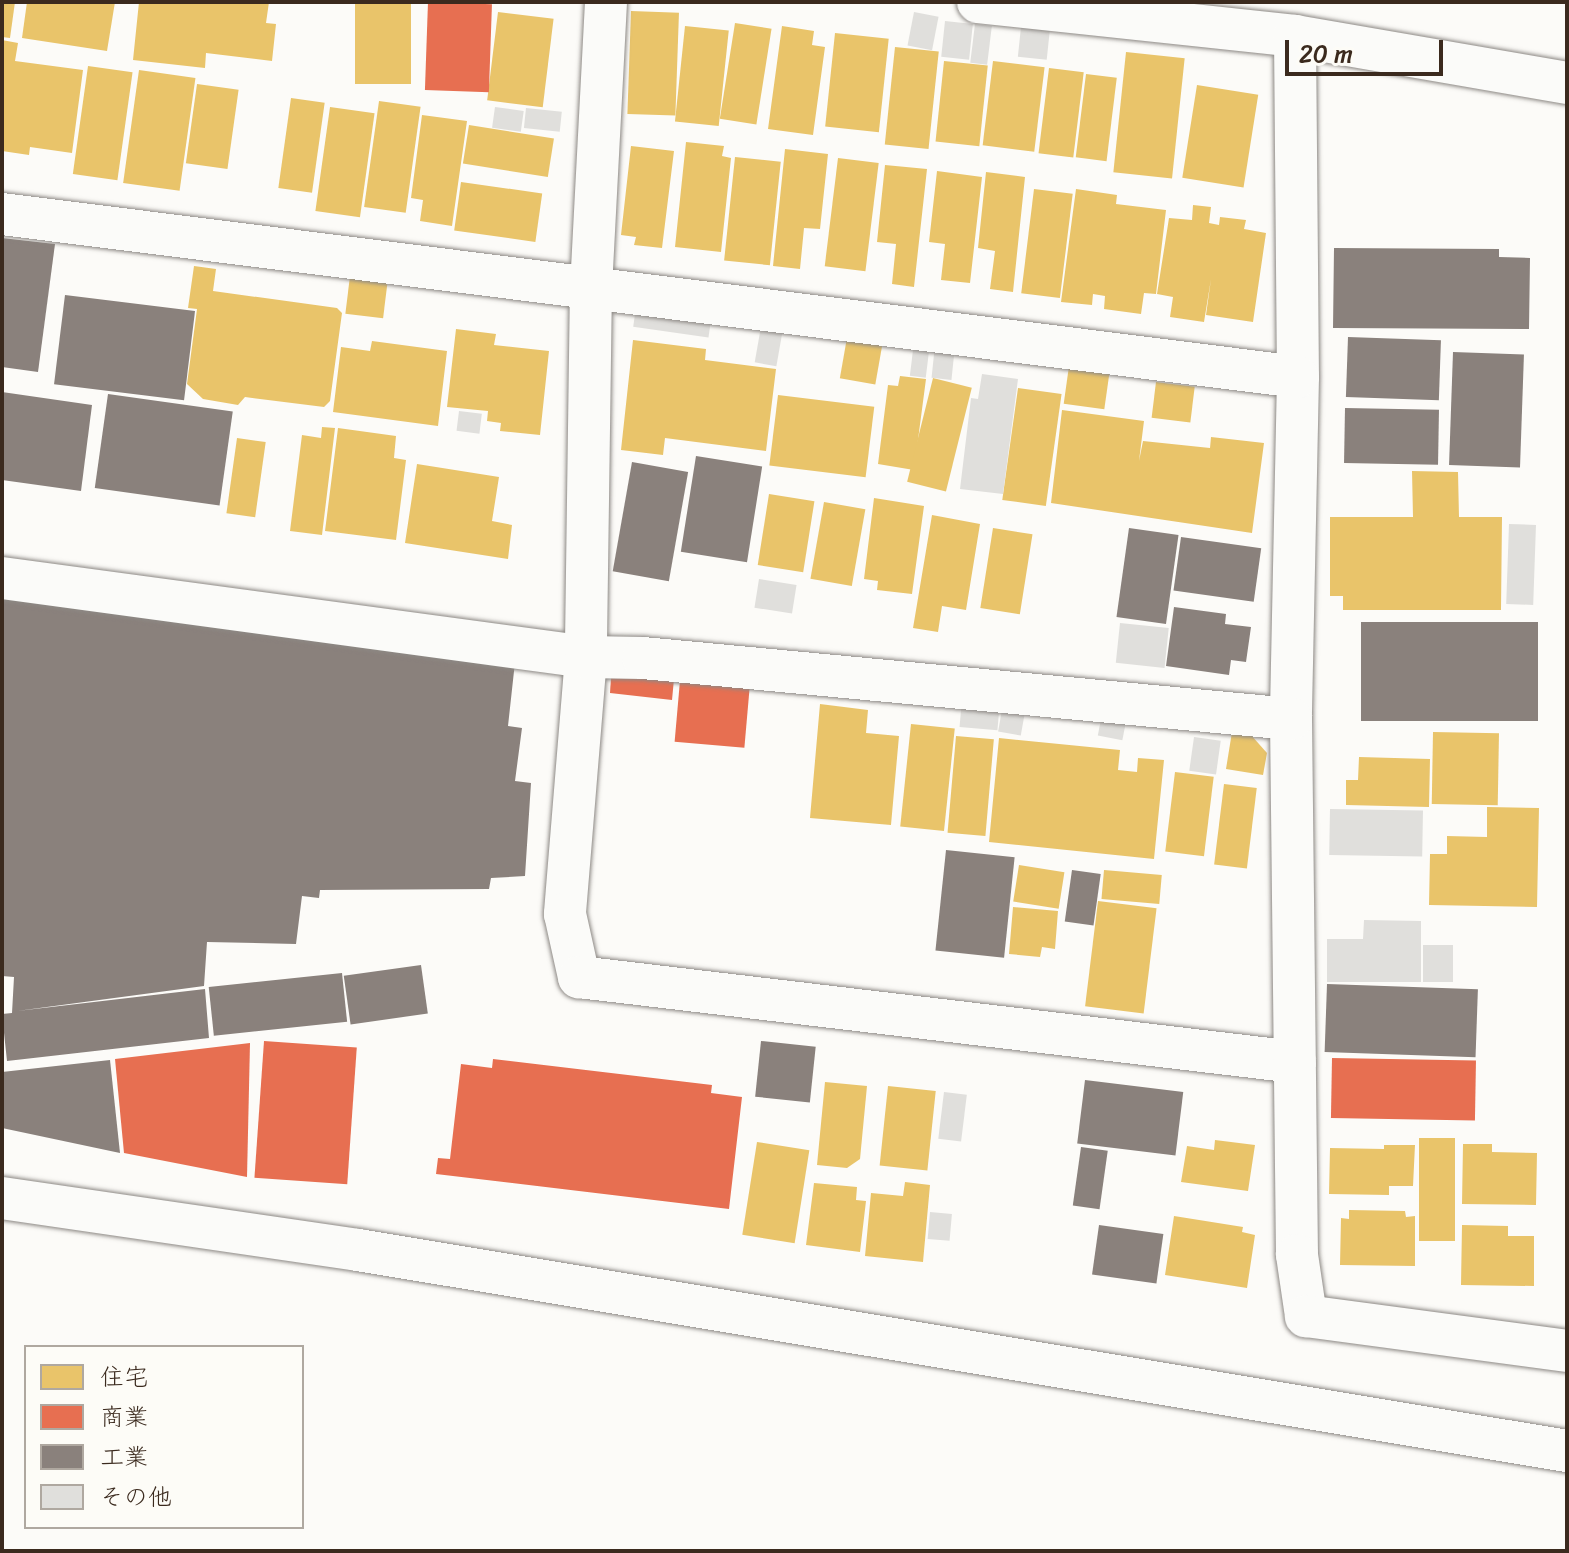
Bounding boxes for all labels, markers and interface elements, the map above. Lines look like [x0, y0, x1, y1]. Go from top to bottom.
scale bar [1289, 24, 1447, 74]
text: 20 m [1299, 33, 1353, 75]
legend [24, 1345, 304, 1529]
text: 住宅 [100, 1356, 148, 1398]
text: 商業 [100, 1396, 148, 1438]
text: 工業 [100, 1436, 148, 1478]
text: その他 [100, 1476, 172, 1518]

